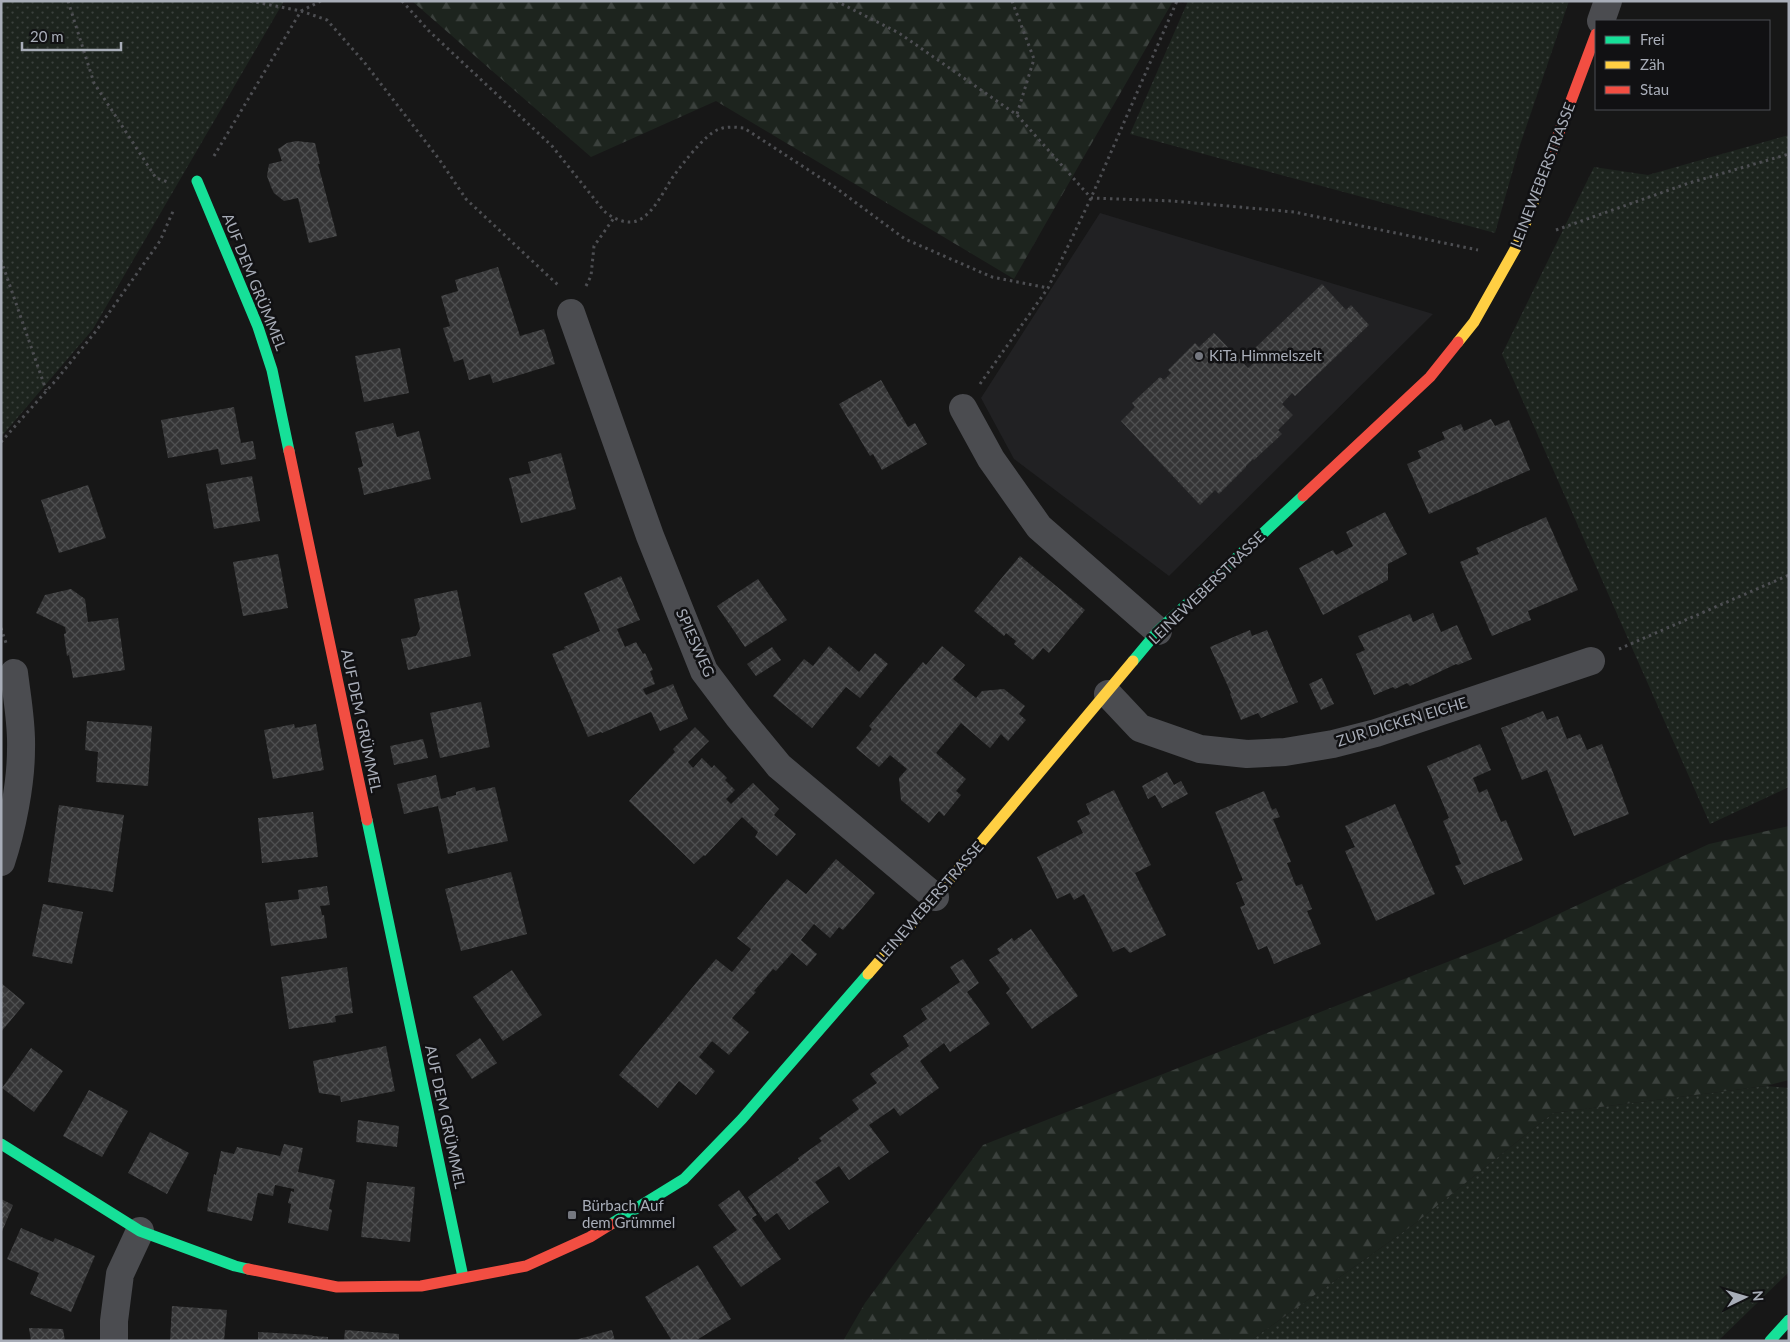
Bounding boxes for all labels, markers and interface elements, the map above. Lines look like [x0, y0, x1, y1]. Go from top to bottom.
scale bar [22, 20, 121, 52]
legend [1595, 20, 1770, 110]
text: 20 m [30, 27, 64, 45]
text: Frei [1640, 30, 1665, 48]
text: Zäh [1640, 55, 1665, 73]
text: Stau [1640, 80, 1669, 98]
street label: LEINEWEBERSTRASSE [1506, 99, 1578, 250]
street label: AUF DEM GRÜMMEL [219, 210, 291, 353]
place label: KiTa Himmelszelt [1209, 346, 1323, 364]
marker: KiTa Himmelszelt [1193, 350, 1205, 362]
street label: LEINEWEBERSTRASSE [1145, 527, 1268, 647]
street label: SPIESWEG [673, 606, 719, 680]
street label: AUF DEM GRÜMMEL [338, 647, 386, 795]
street label: ZUR DICKEN EICHE [1334, 693, 1469, 750]
street label: LEINEWEBERSTRASSE [872, 837, 987, 965]
street label: AUF DEM GRÜMMEL [422, 1043, 470, 1191]
place label: Bürbach Auf dem Grümmel [582, 1196, 675, 1231]
marker: Bürbach Auf dem Grümmel [566, 1209, 578, 1221]
north arrow [1720, 1272, 1770, 1322]
text: N [1750, 1290, 1767, 1302]

